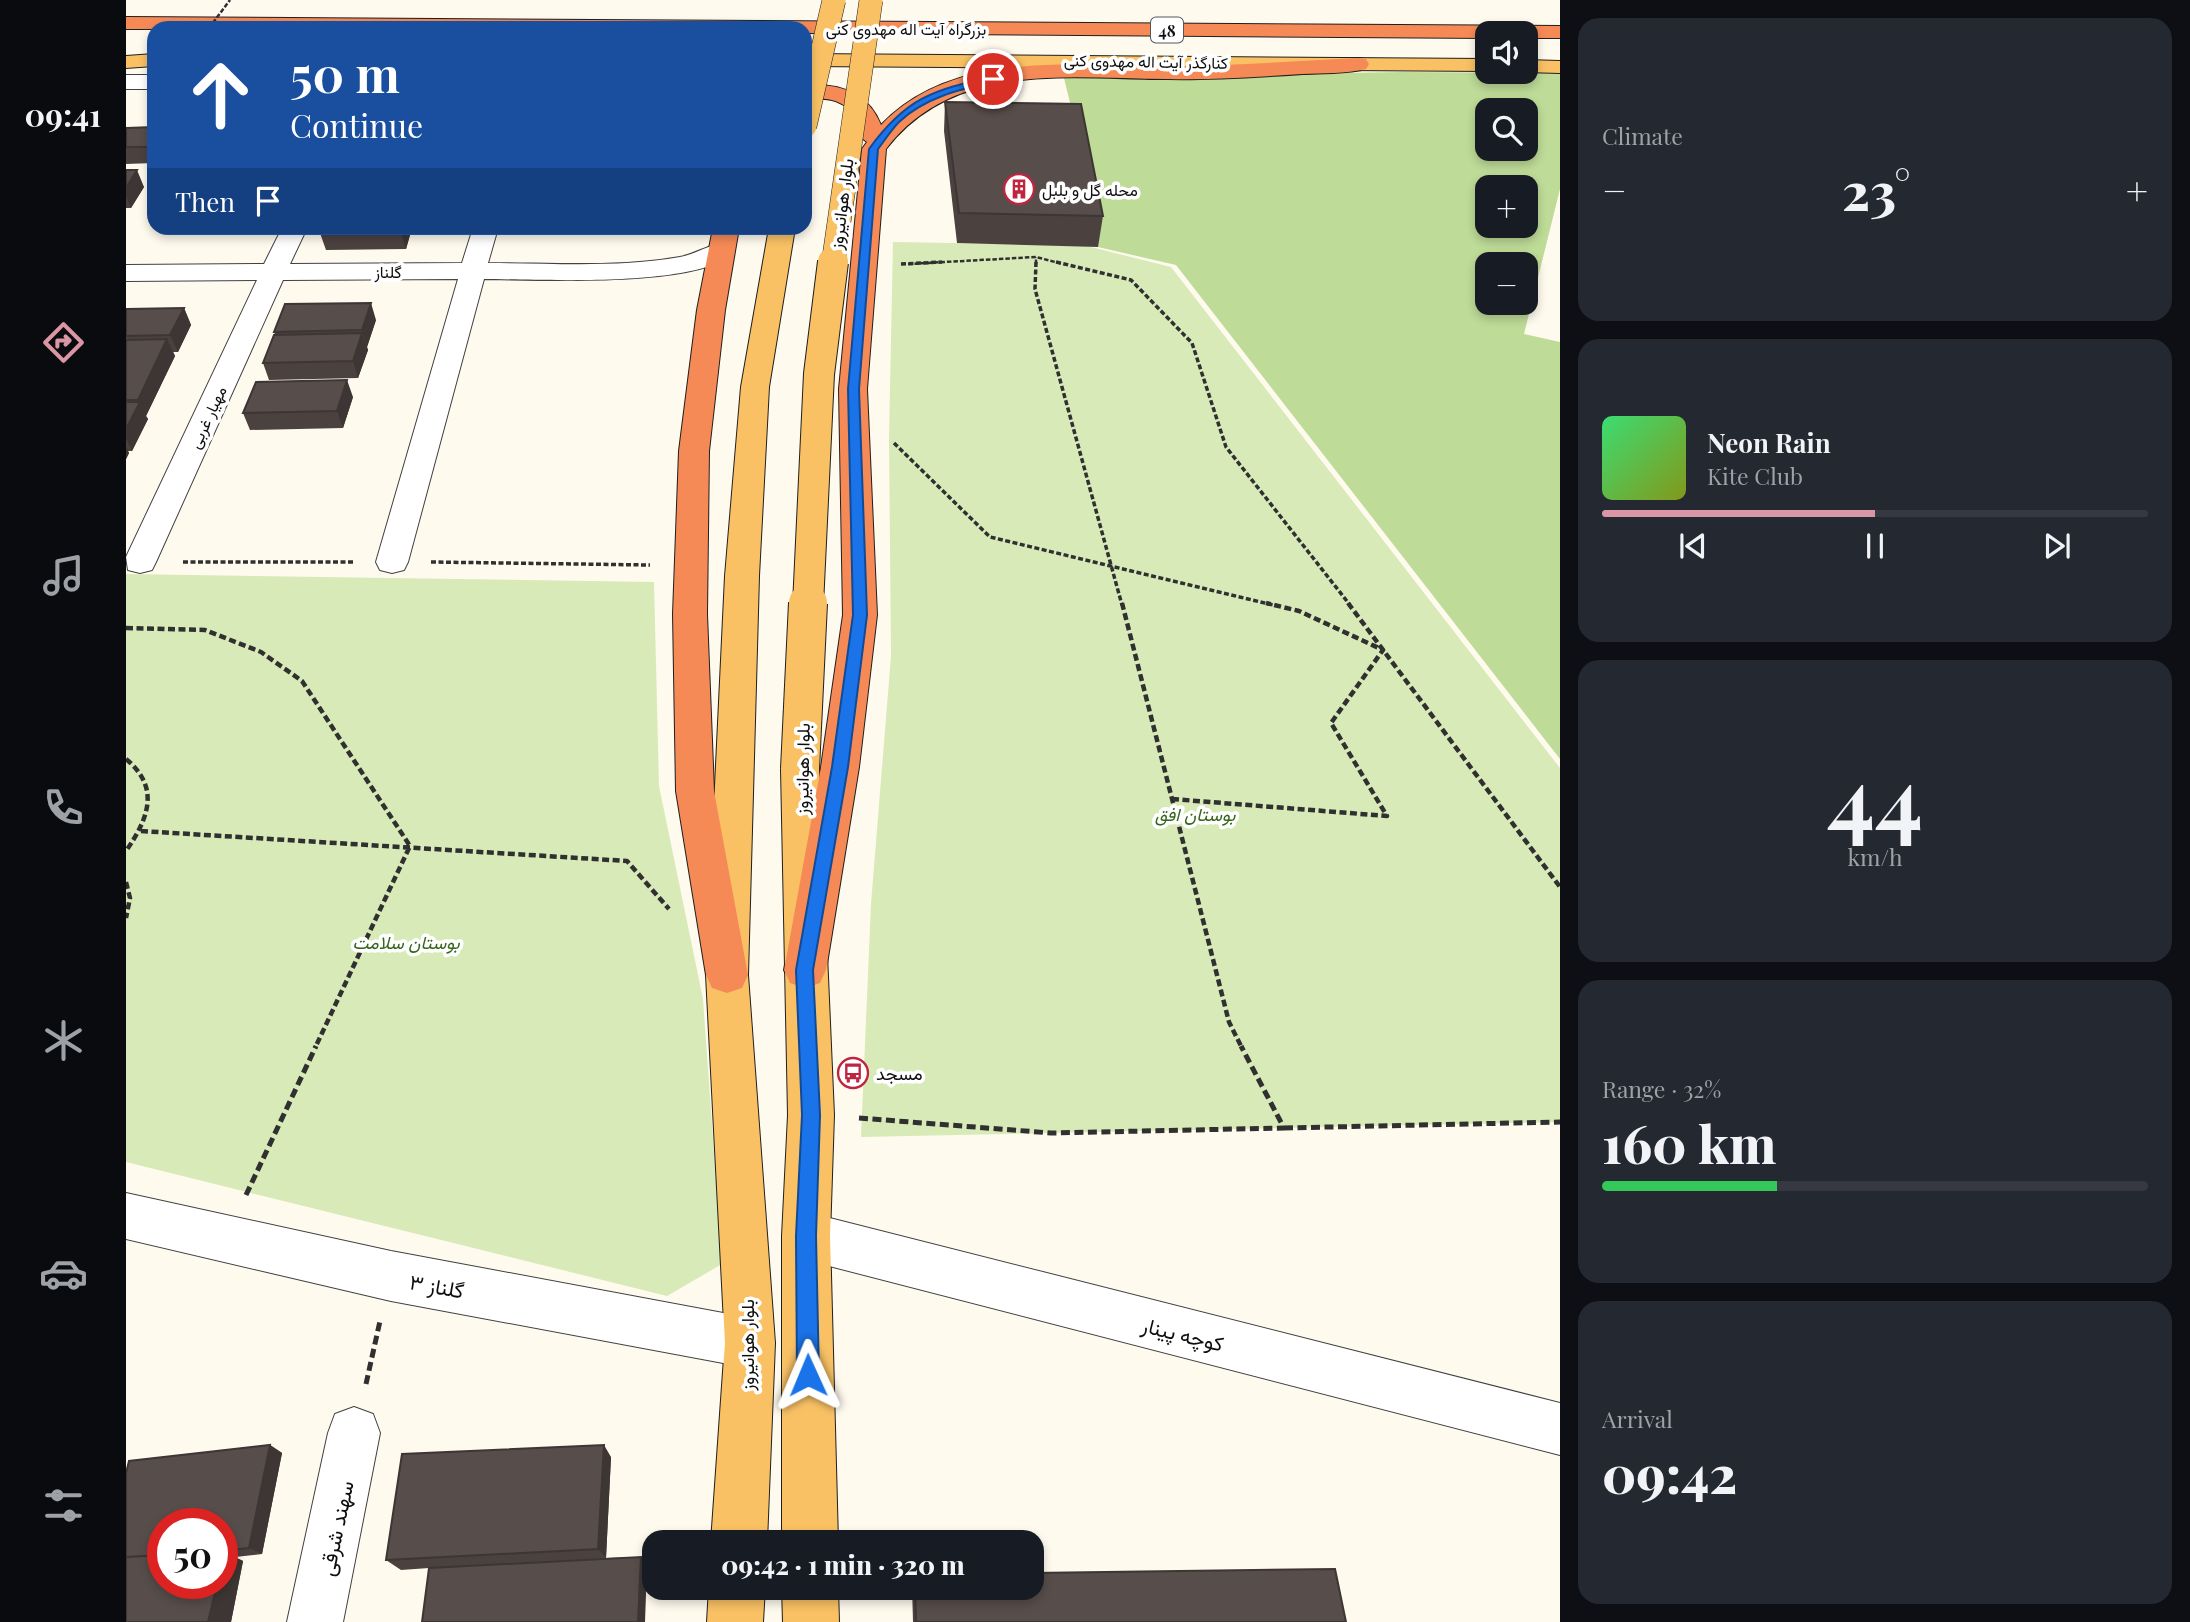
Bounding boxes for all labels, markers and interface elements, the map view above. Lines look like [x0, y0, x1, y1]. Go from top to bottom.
street label: بزرگراه آیت اله مهدوی کنی [826, 18, 986, 40]
road number: 48 [1151, 18, 1183, 42]
map controls [1475, 21, 1538, 315]
button: sound [1475, 21, 1538, 84]
text: 50 m [290, 40, 400, 105]
icon: ahead [175, 49, 266, 140]
pin [963, 49, 1023, 109]
street label: کنارگذر آیت اله مهدوی کنی [1064, 49, 1228, 74]
icon: arrive [974, 60, 1012, 98]
text: 09:41 [25, 92, 101, 135]
button: search [1475, 98, 1538, 161]
text: Continue [290, 103, 423, 146]
text: Climate [1602, 120, 1683, 151]
text: 23° [1842, 155, 1910, 224]
street label: بلوار هوانیروز [823, 157, 858, 252]
text: − [1602, 164, 1627, 215]
text: + [2126, 164, 2148, 215]
building icon: محله گل و بلبل [1002, 172, 1036, 206]
button: + [1475, 175, 1538, 238]
place label: محله گل و بلبل [1042, 179, 1138, 201]
icon: arrive [249, 182, 287, 220]
text: Then [175, 184, 235, 219]
button: − [1475, 252, 1538, 315]
street label: گلناز [373, 261, 402, 283]
icon: directions [39, 318, 88, 367]
street label: مهیار غربی [183, 382, 232, 452]
text: Neon Rain [1707, 425, 1831, 460]
text: Kite Club [1707, 460, 1803, 491]
icon: previous [1674, 527, 1712, 565]
icon: pause [1856, 527, 1894, 565]
icon: next [2038, 527, 2076, 565]
icon: music [39, 551, 88, 600]
street label: بلوار هوانیروز [789, 723, 815, 816]
text: 44 [1827, 735, 1923, 856]
icon: phone [39, 783, 88, 832]
park label: بوستان افق [1155, 802, 1236, 826]
text: km/h [1847, 841, 1903, 872]
park label: بوستان سلامت [352, 930, 460, 954]
icon: climate [39, 1016, 88, 1065]
bus stop icon: مسجد [836, 1056, 870, 1090]
place label: مسجد [876, 1061, 923, 1085]
text: Range · 32% [1602, 1073, 1721, 1104]
text: 160 km [1602, 1108, 1776, 1177]
icon: car [39, 1249, 88, 1298]
street label: گلناز ۳ [407, 1266, 466, 1305]
street label: بلوار هوانیروز [735, 1299, 759, 1392]
street label: کوچه پینار [1138, 1309, 1227, 1359]
position arrow [771, 1338, 845, 1412]
text: Arrival [1602, 1403, 1673, 1434]
text: 09:42 [1602, 1438, 1737, 1507]
street label: سهند شرقی [311, 1478, 360, 1579]
icon: filters [39, 1481, 88, 1530]
speed limit sign: 50 [147, 1508, 238, 1599]
text: 09:42 · 1 min · 320 m [721, 1547, 965, 1582]

